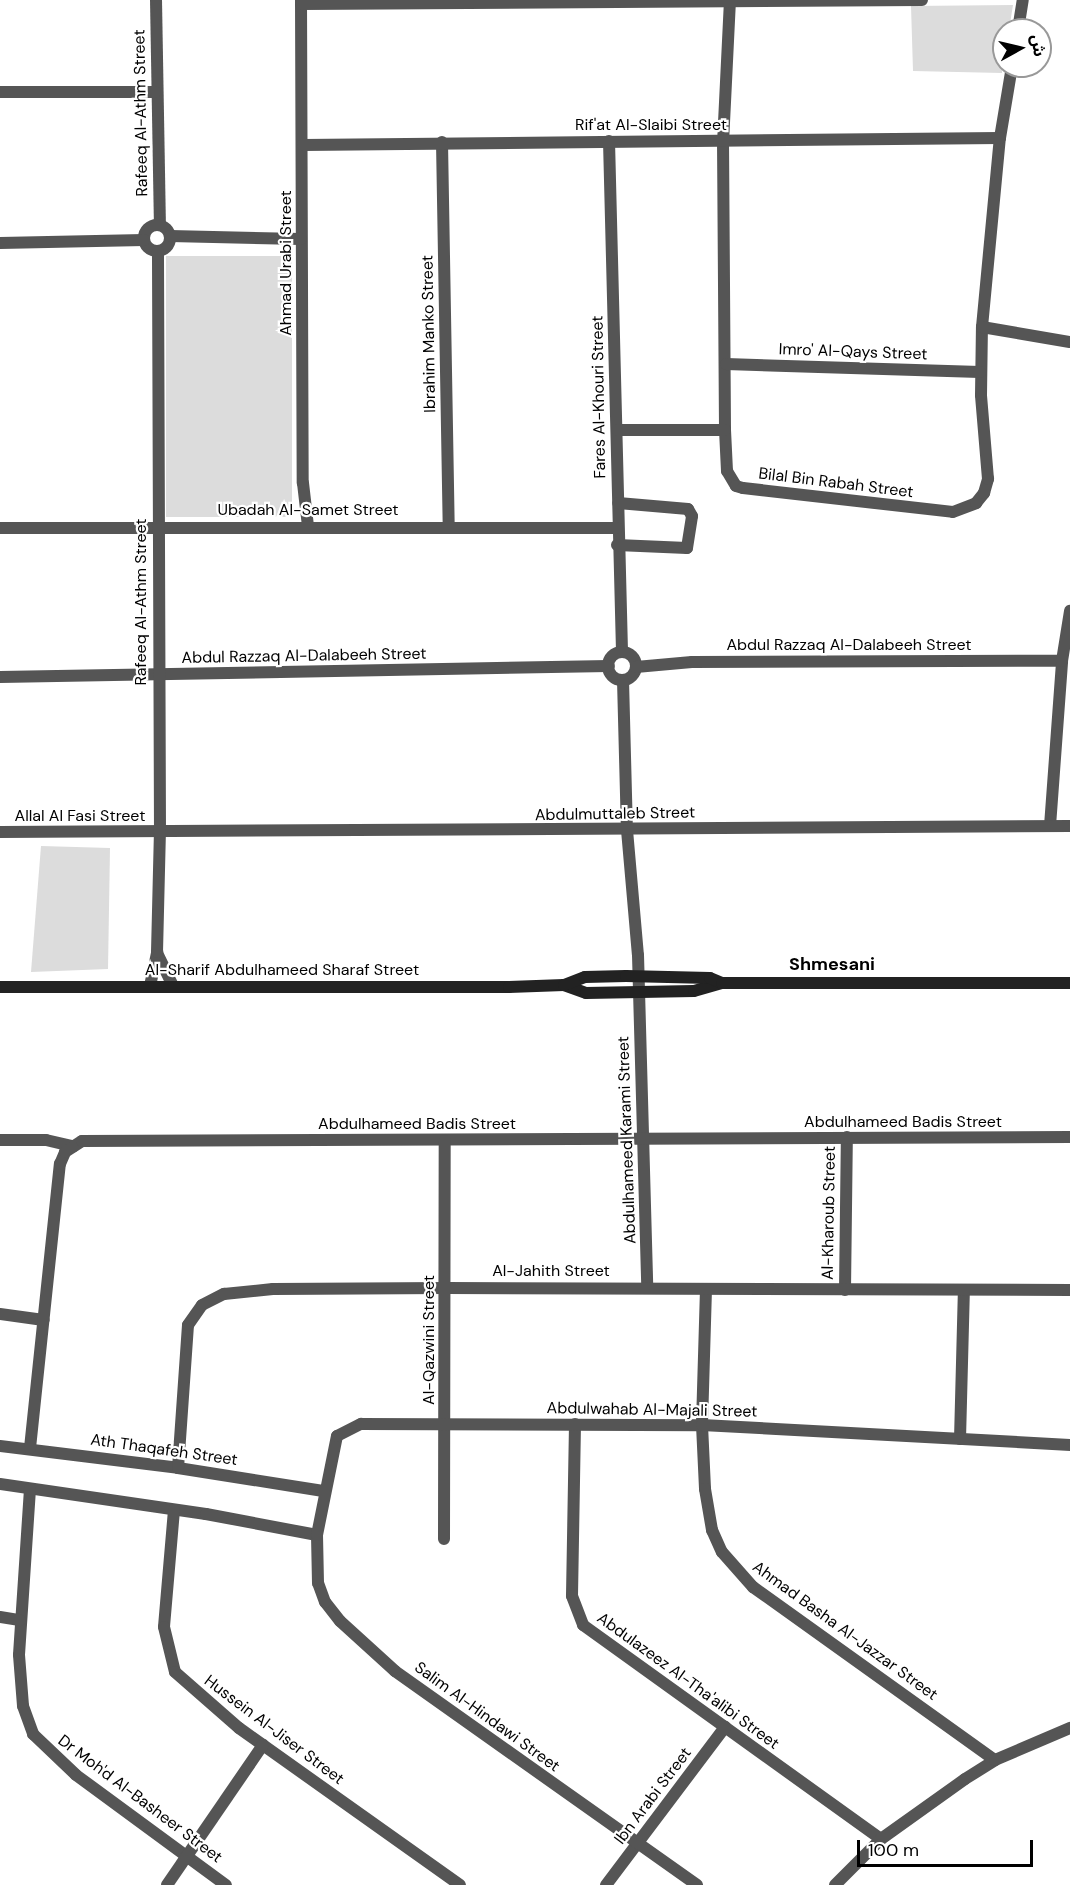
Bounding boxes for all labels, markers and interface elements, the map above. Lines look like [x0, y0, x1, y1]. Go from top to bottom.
north arrow [992, 18, 1052, 78]
street label: Rafeeq Al-Athm Street [130, 29, 152, 197]
text: ش [1026, 33, 1050, 58]
street label: Rif'at Al-Slaibi Street [575, 115, 727, 135]
street label: Ahmad Urabi Street [276, 190, 296, 336]
street label: Ibrahim Manko Street [418, 255, 440, 413]
street label: Fares Al-Khouri Street [588, 315, 610, 479]
street label: Imro' Al-Qays Street [778, 340, 928, 364]
street label: Bilal Bin Rabah Street [757, 464, 915, 502]
street label: Ubadah Al-Samet Street [217, 500, 399, 520]
street label: Rafeeq Al-Athm Street [131, 518, 151, 686]
street label: Abdul Razzaq Al-Dalabeeh Street [726, 635, 972, 655]
street label: Abdul Razzaq Al-Dalabeeh Street [181, 644, 427, 668]
street label: Abdulmuttaleb Street [535, 803, 695, 825]
street label: Allal Al Fasi Street [15, 806, 145, 826]
district label: Shmesani [789, 953, 875, 975]
street label: Al-Sharif Abdulhameed Sharaf Street [145, 960, 419, 980]
street label: Abdulhameed Karami Street [614, 1036, 640, 1244]
street label: Abdulhameed Badis Street [804, 1112, 1002, 1132]
street label: Abdulhameed Badis Street [318, 1114, 516, 1134]
street label: Al-Kharoub Street [818, 1146, 840, 1280]
street label: Al-Jahith Street [492, 1261, 610, 1281]
street label: Al-Qazwini Street [419, 1275, 439, 1405]
street label: Abdulwahab Al-Majali Street [546, 1399, 758, 1421]
street label: Ath Thaqafeh Street [89, 1430, 239, 1470]
street label: Ahmad Basha Al-Jazzar Street [749, 1557, 941, 1705]
street label: Abdulazeez Al-Tha'alibi Street [593, 1609, 783, 1753]
street label: Salim Al-Hindawi Street [411, 1658, 563, 1776]
street label: Hussein Al-Jiser Street [200, 1671, 348, 1789]
street label: Dr Moh'd Al-Basheer Street [54, 1731, 226, 1867]
street label: Ibn Arabi Street [610, 1744, 696, 1848]
scale bar [860, 1828, 1036, 1866]
text: 100 m [868, 1838, 919, 1862]

